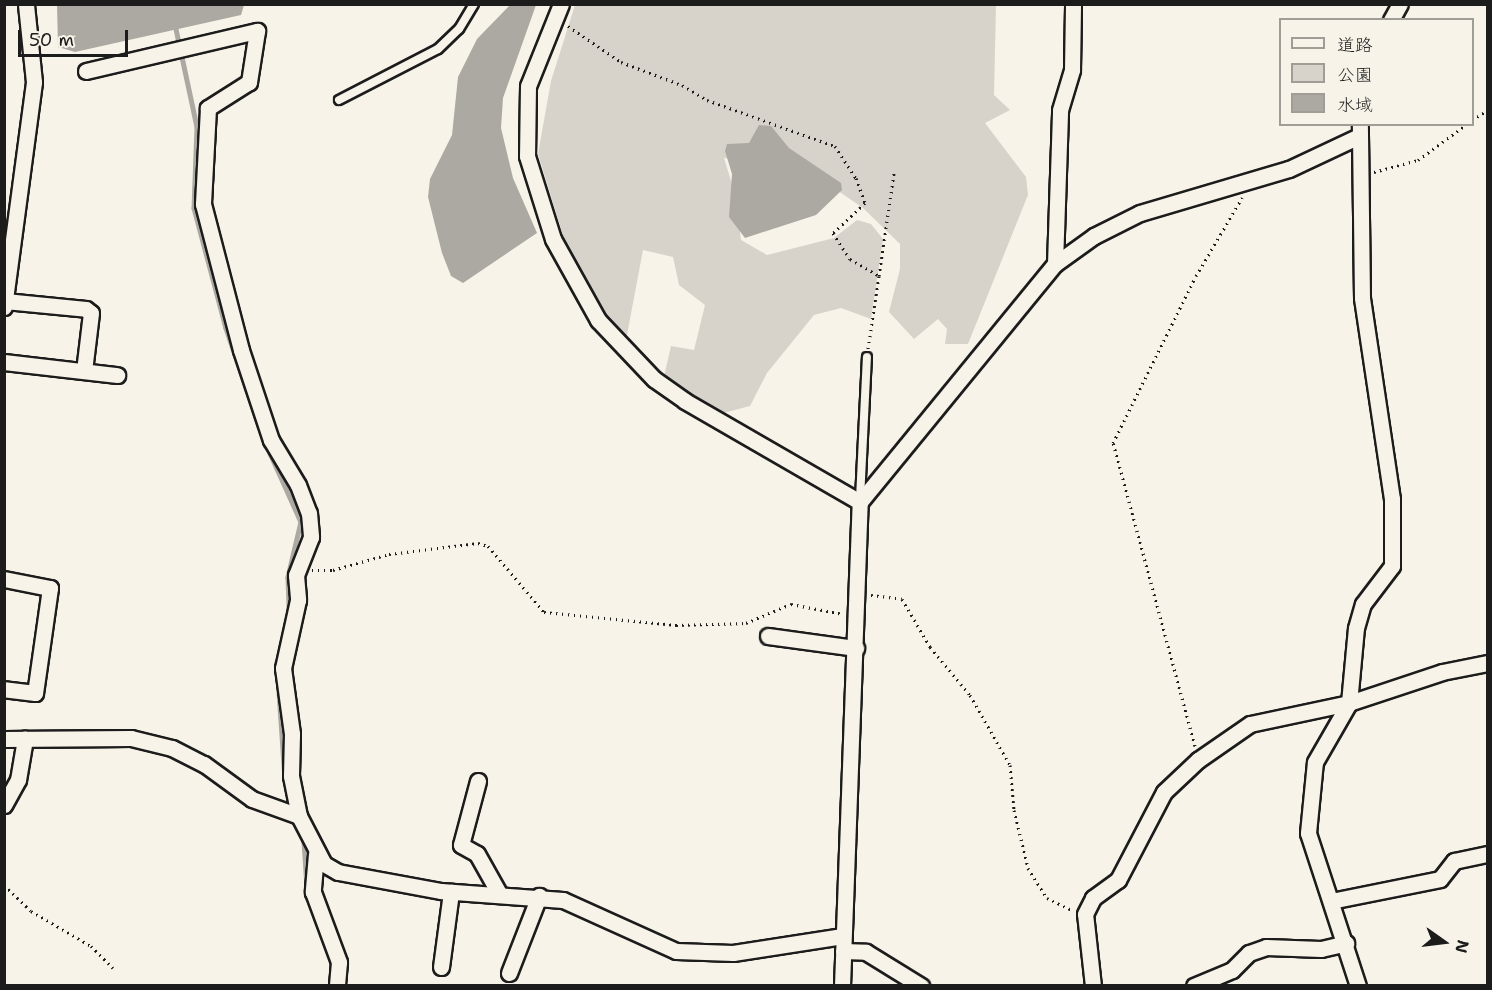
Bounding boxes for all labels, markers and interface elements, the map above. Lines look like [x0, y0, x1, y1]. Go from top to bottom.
scale bar [21, 18, 130, 56]
legend [1279, 18, 1474, 126]
text: 50 m [29, 28, 74, 52]
text: 道路 [1337, 33, 1373, 57]
text: 公園 [1337, 63, 1373, 87]
text: 水域 [1337, 93, 1373, 117]
north arrow [1414, 912, 1474, 972]
text: N [1450, 938, 1474, 955]

